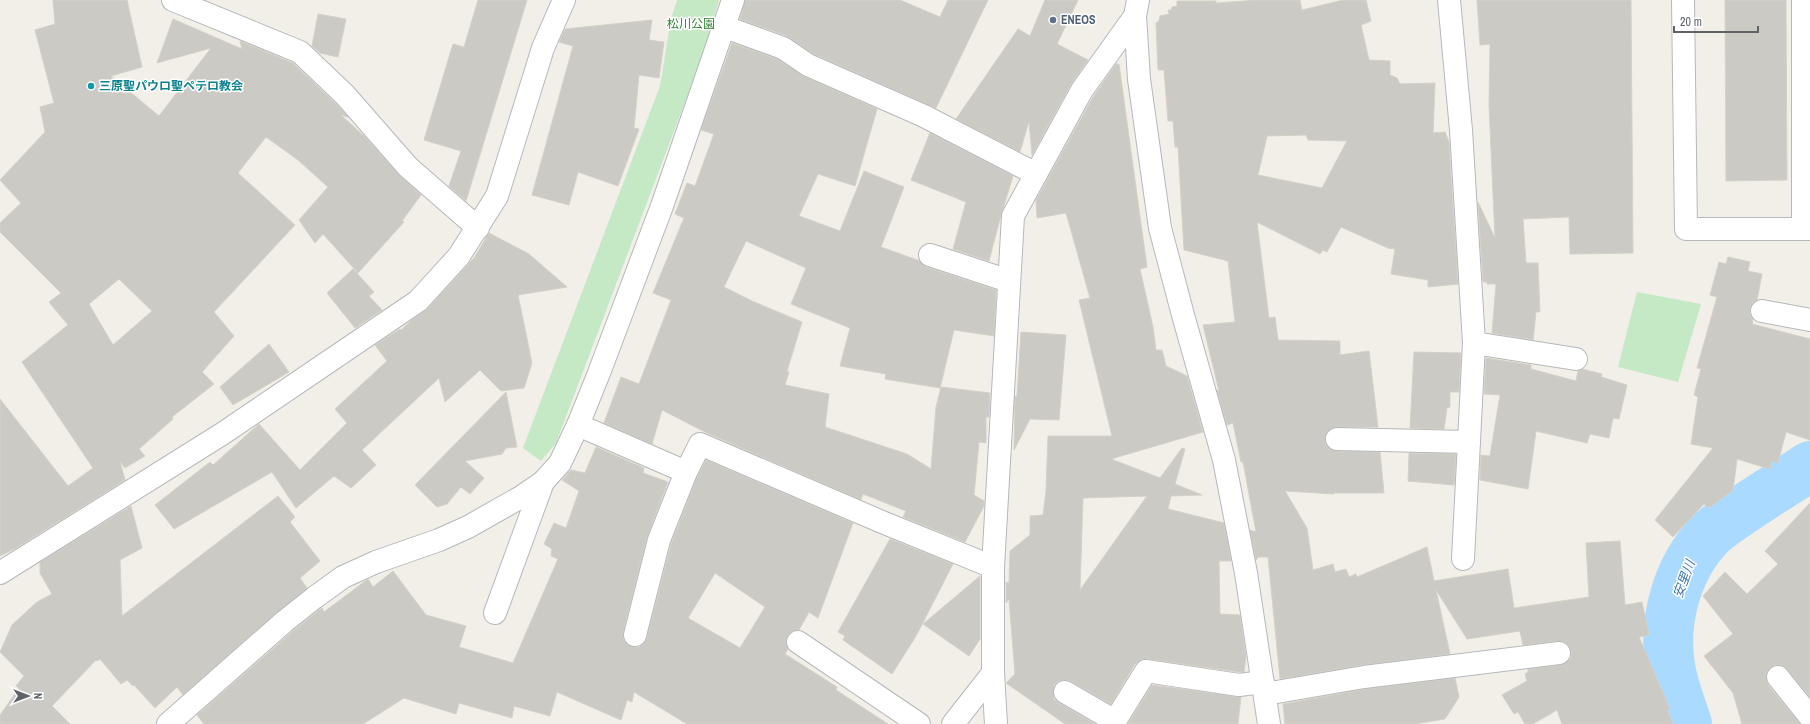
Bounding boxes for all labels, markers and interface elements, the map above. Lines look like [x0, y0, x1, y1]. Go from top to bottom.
scale bar [1674, 8, 1758, 34]
place label: ENEOS [1061, 12, 1096, 28]
text: 20 m [1680, 14, 1702, 30]
marker: ENEOS [1048, 15, 1058, 25]
park label: 松川公園 [667, 16, 715, 32]
place label: 三原聖パウロ聖ペテロ教会 [99, 78, 243, 94]
marker: 三原聖パウロ聖ペテロ教会 [86, 81, 96, 91]
water label: 安里川 [1669, 556, 1699, 600]
north arrow [8, 676, 48, 716]
text: N [31, 693, 45, 699]

